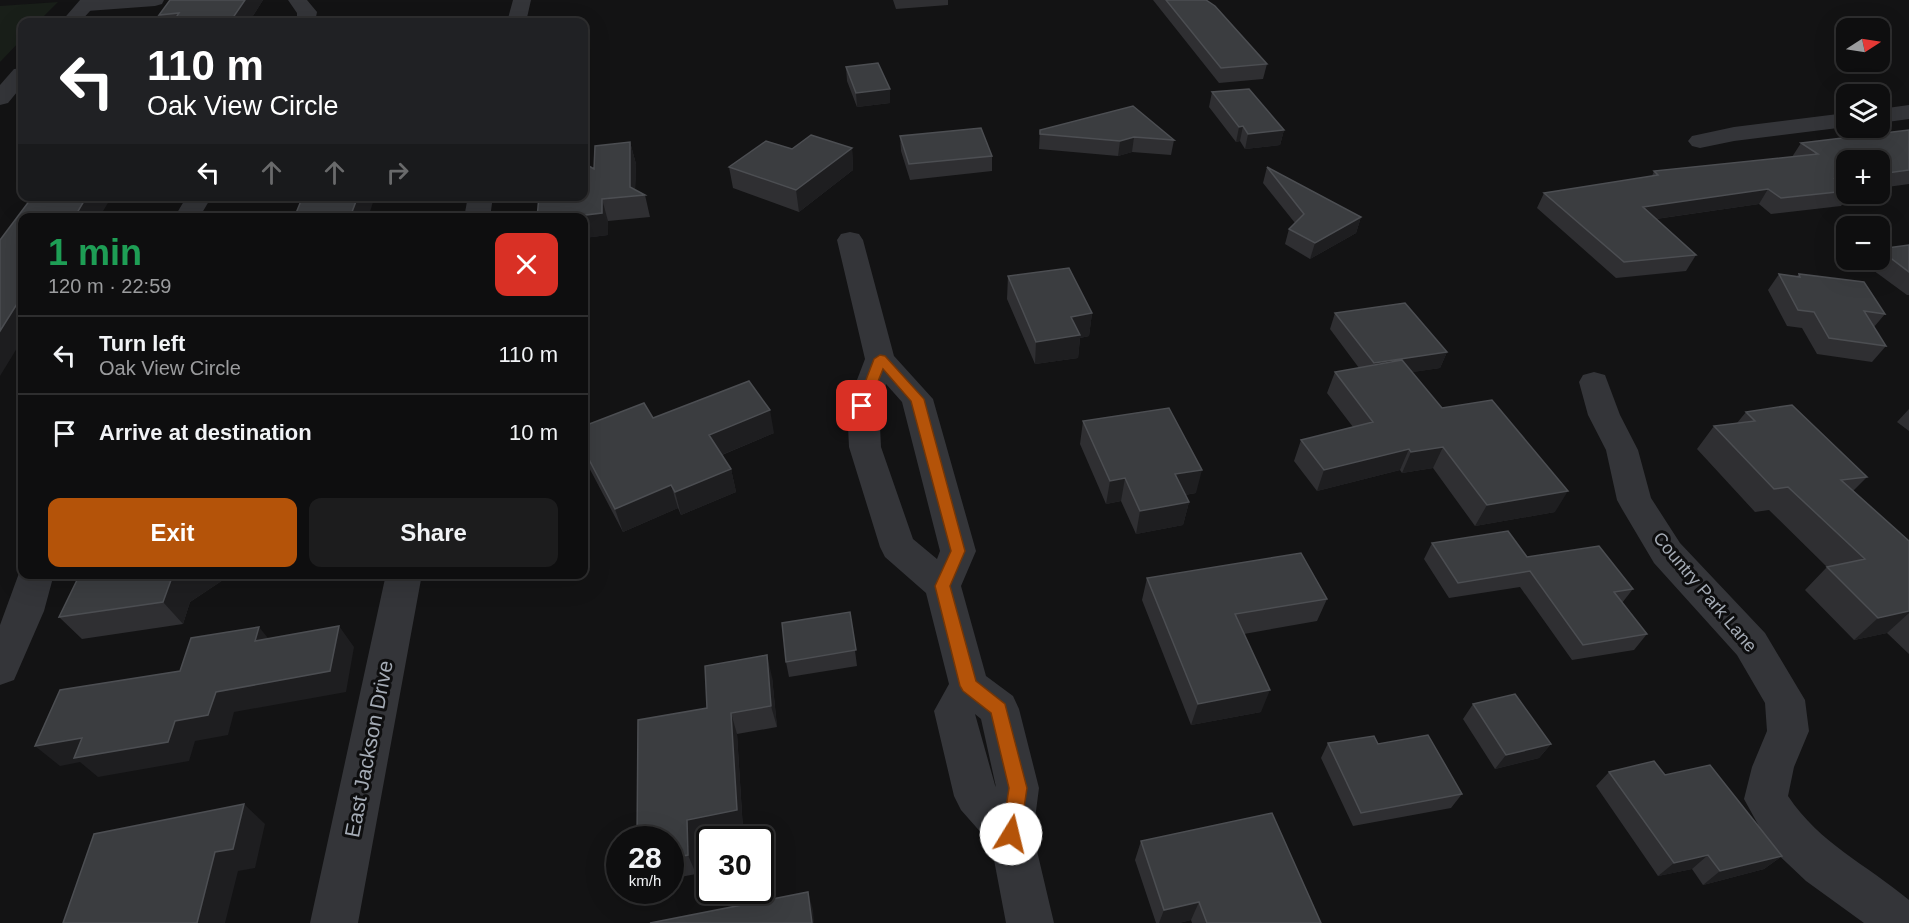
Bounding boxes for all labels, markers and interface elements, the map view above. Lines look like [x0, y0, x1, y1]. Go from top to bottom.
north arrow [1836, 18, 1890, 72]
map controls [1836, 18, 1890, 270]
icon: left [48, 42, 126, 120]
text: 110 m [147, 42, 264, 89]
button: layers [1836, 84, 1890, 138]
text: Oak View Circle [147, 91, 339, 121]
button: + [1836, 150, 1890, 204]
icon: left [192, 156, 225, 189]
icon: ahead [255, 156, 288, 189]
icon: ahead [318, 156, 351, 189]
icon: right [381, 156, 414, 189]
button: − [1836, 216, 1890, 270]
text: 1 min [48, 232, 142, 273]
button: close [495, 233, 558, 296]
text: 120 m · 22:59 [48, 275, 171, 297]
text: Turn left [99, 331, 185, 356]
icon: left [48, 339, 81, 372]
text: 110 m [498, 342, 558, 367]
text: Oak View Circle [99, 357, 241, 379]
pin [836, 380, 887, 431]
icon: arrive [845, 389, 878, 422]
icon: arrive [48, 417, 81, 450]
text: Arrive at destination [99, 420, 312, 445]
text: 10 m [509, 420, 558, 445]
button: Exit [48, 498, 297, 567]
button: Share [309, 498, 558, 567]
street label: Country Park Lane [1649, 528, 1761, 656]
street label: East Jackson Drive [340, 658, 397, 839]
position arrow [979, 802, 1043, 866]
speed limit sign: 30 [696, 826, 774, 904]
text: 28 [628, 841, 662, 874]
text: km/h [629, 872, 661, 889]

